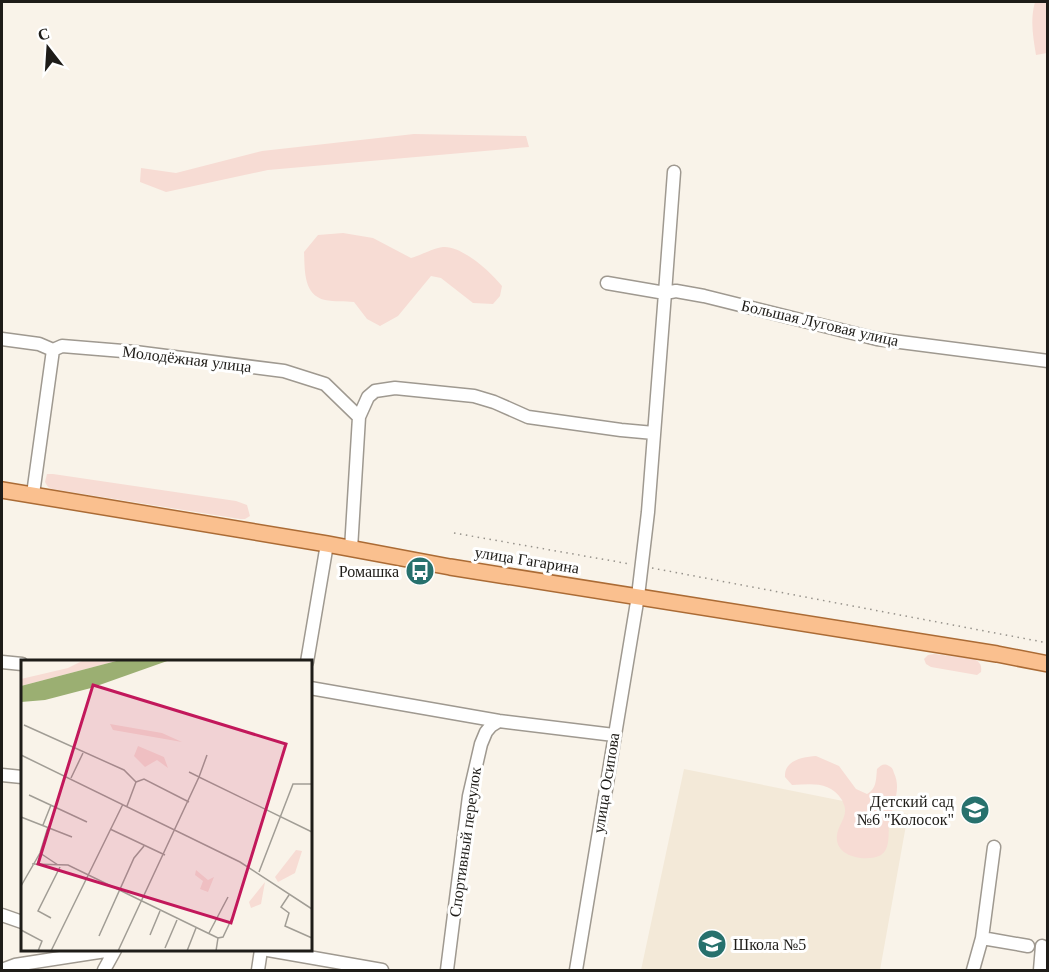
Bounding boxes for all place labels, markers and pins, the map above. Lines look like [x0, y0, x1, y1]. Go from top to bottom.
bus stop icon: Ромашка [404, 555, 436, 587]
place label: Ромашка [339, 563, 399, 580]
place label: Детский сад №6 "Колосок" [857, 793, 954, 828]
school or university icon: Детский сад №6 "Колосок" [959, 794, 991, 826]
school or university icon: Школа №5 [696, 928, 728, 960]
place label: Школа №5 [733, 936, 806, 953]

